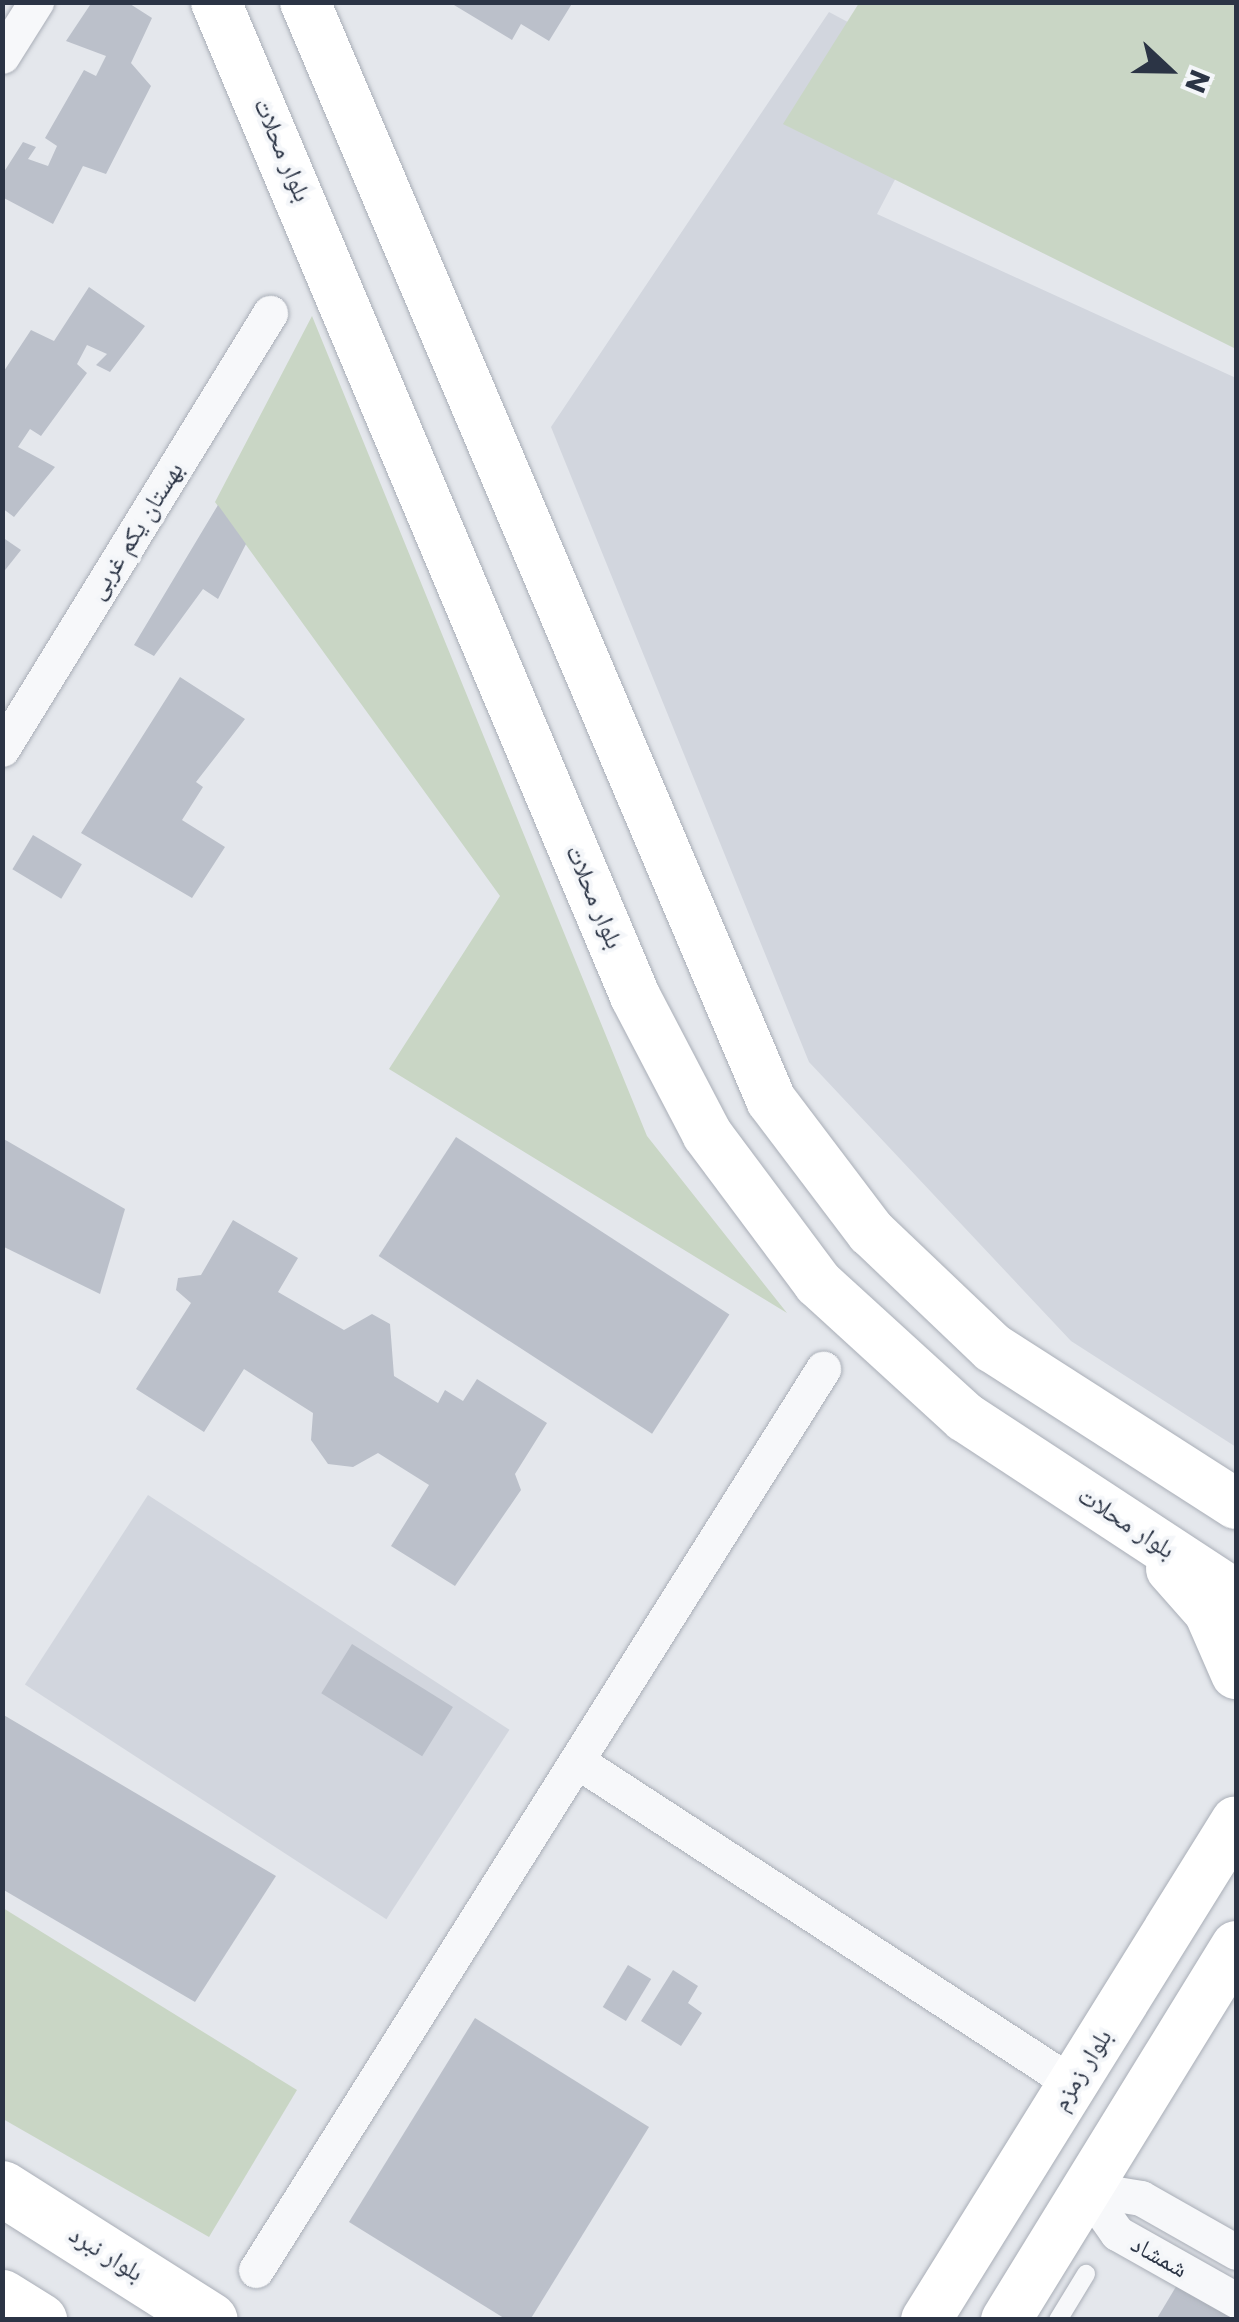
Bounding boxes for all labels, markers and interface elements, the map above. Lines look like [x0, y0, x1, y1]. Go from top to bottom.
north arrow [1119, 20, 1219, 120]
text: N [1175, 64, 1219, 98]
street label: بلوار محلات [247, 94, 317, 206]
street label: بهستان یکم غربی [82, 457, 190, 605]
street label: بلوار محلات [559, 841, 629, 953]
street label: بلوار محلات [1072, 1481, 1180, 1565]
street label: بلوار زمزم [1045, 2024, 1119, 2116]
street label: بلوار نبرد [63, 2220, 149, 2288]
street label: شمشاد [1125, 2229, 1193, 2285]

